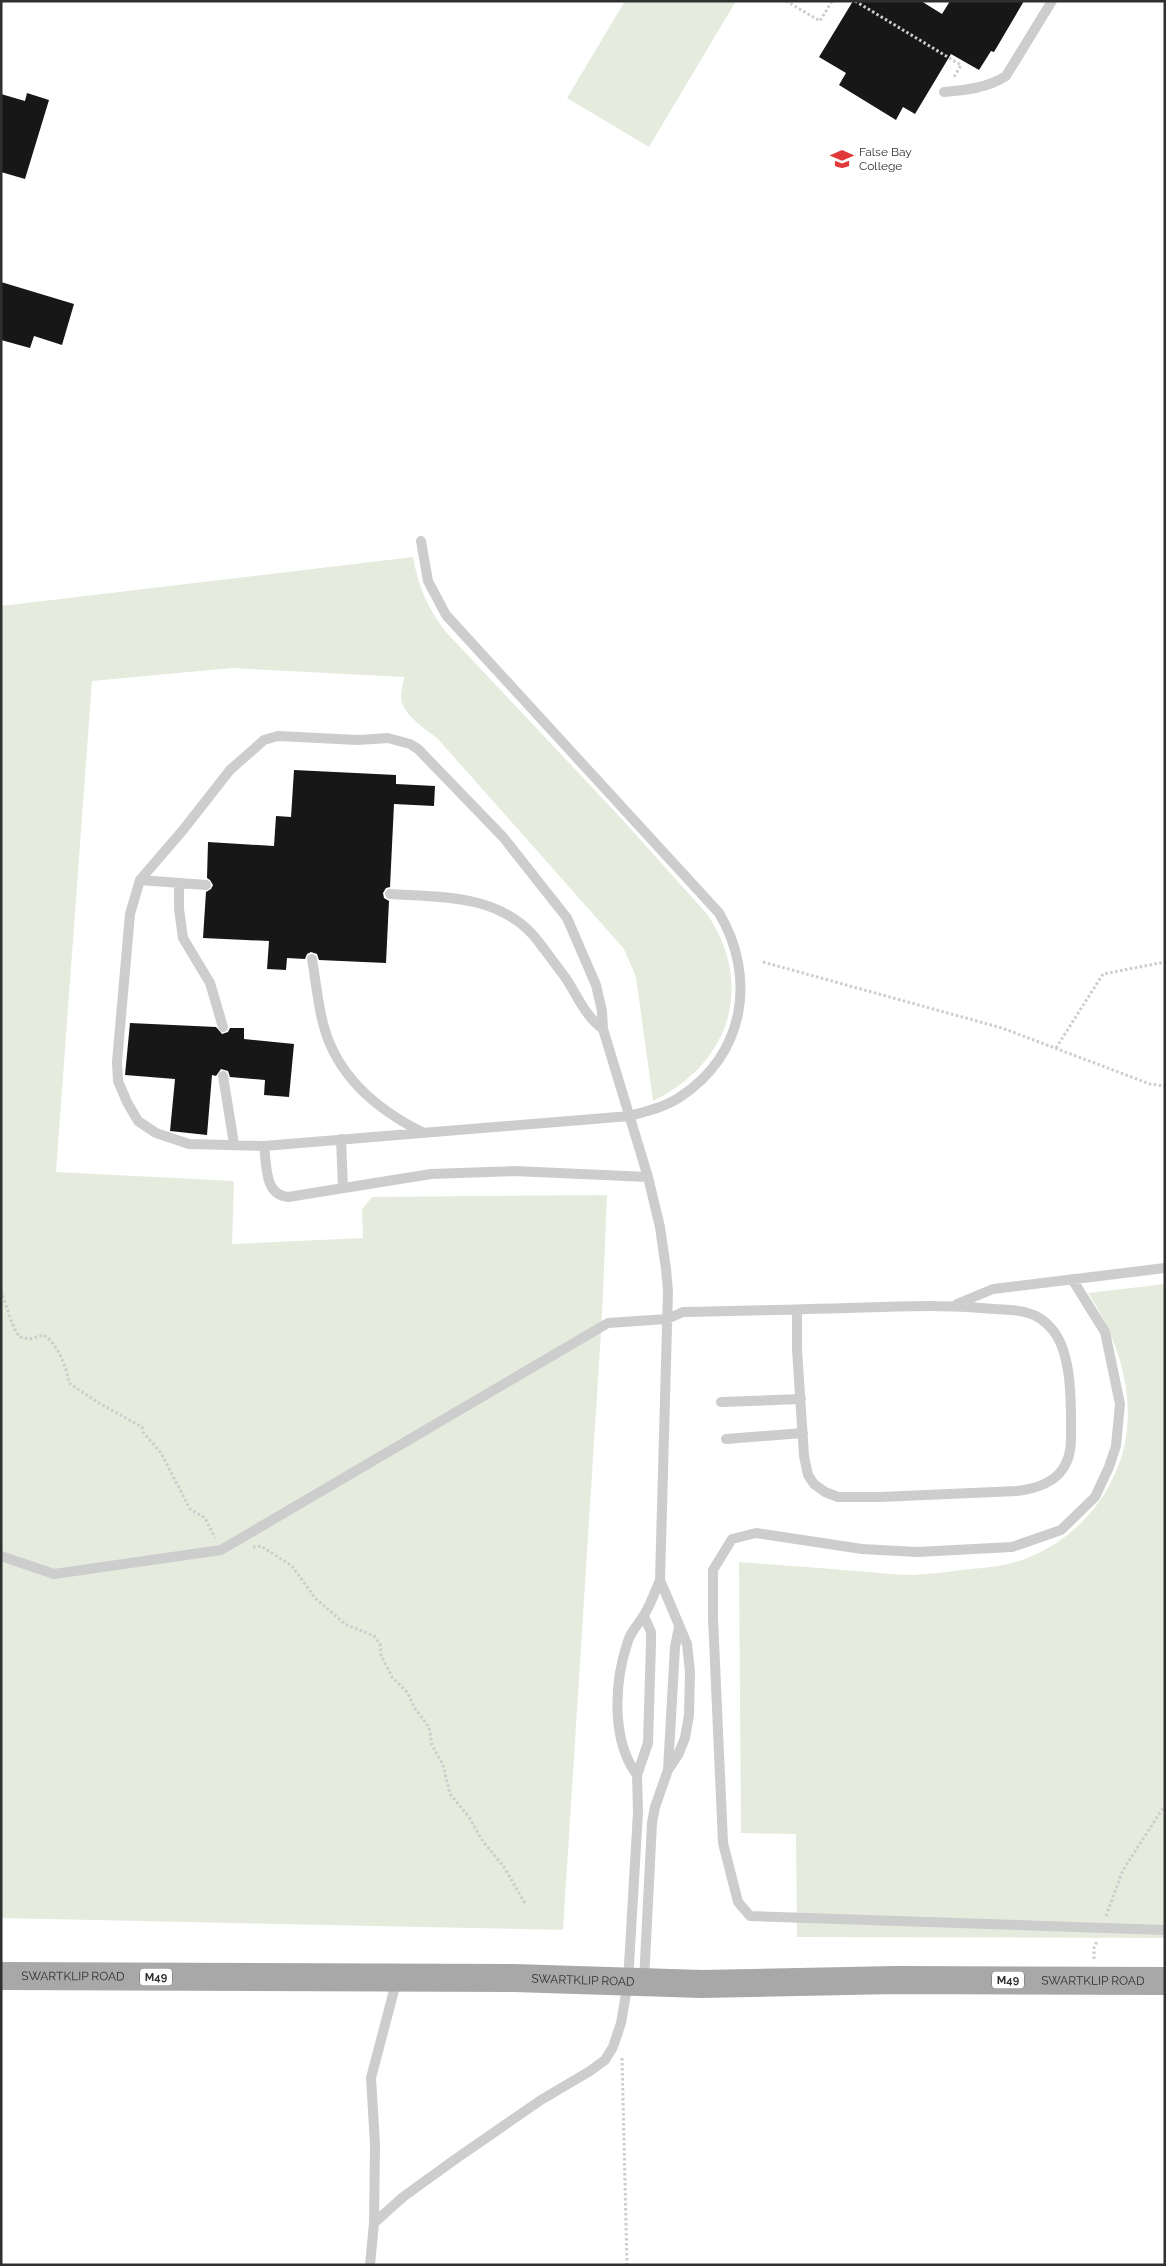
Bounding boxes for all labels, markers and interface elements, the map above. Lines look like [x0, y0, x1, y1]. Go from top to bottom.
place label: False Bay College [859, 145, 912, 173]
school or university icon: False Bay College [829, 146, 855, 172]
road number: M49 [140, 1968, 172, 1985]
street label: SWARTKLIP ROAD [21, 1969, 125, 1983]
street label: SWARTKLIP ROAD [531, 1972, 635, 1989]
road number: M49 [992, 1972, 1024, 1988]
street label: SWARTKLIP ROAD [1041, 1974, 1145, 1988]

